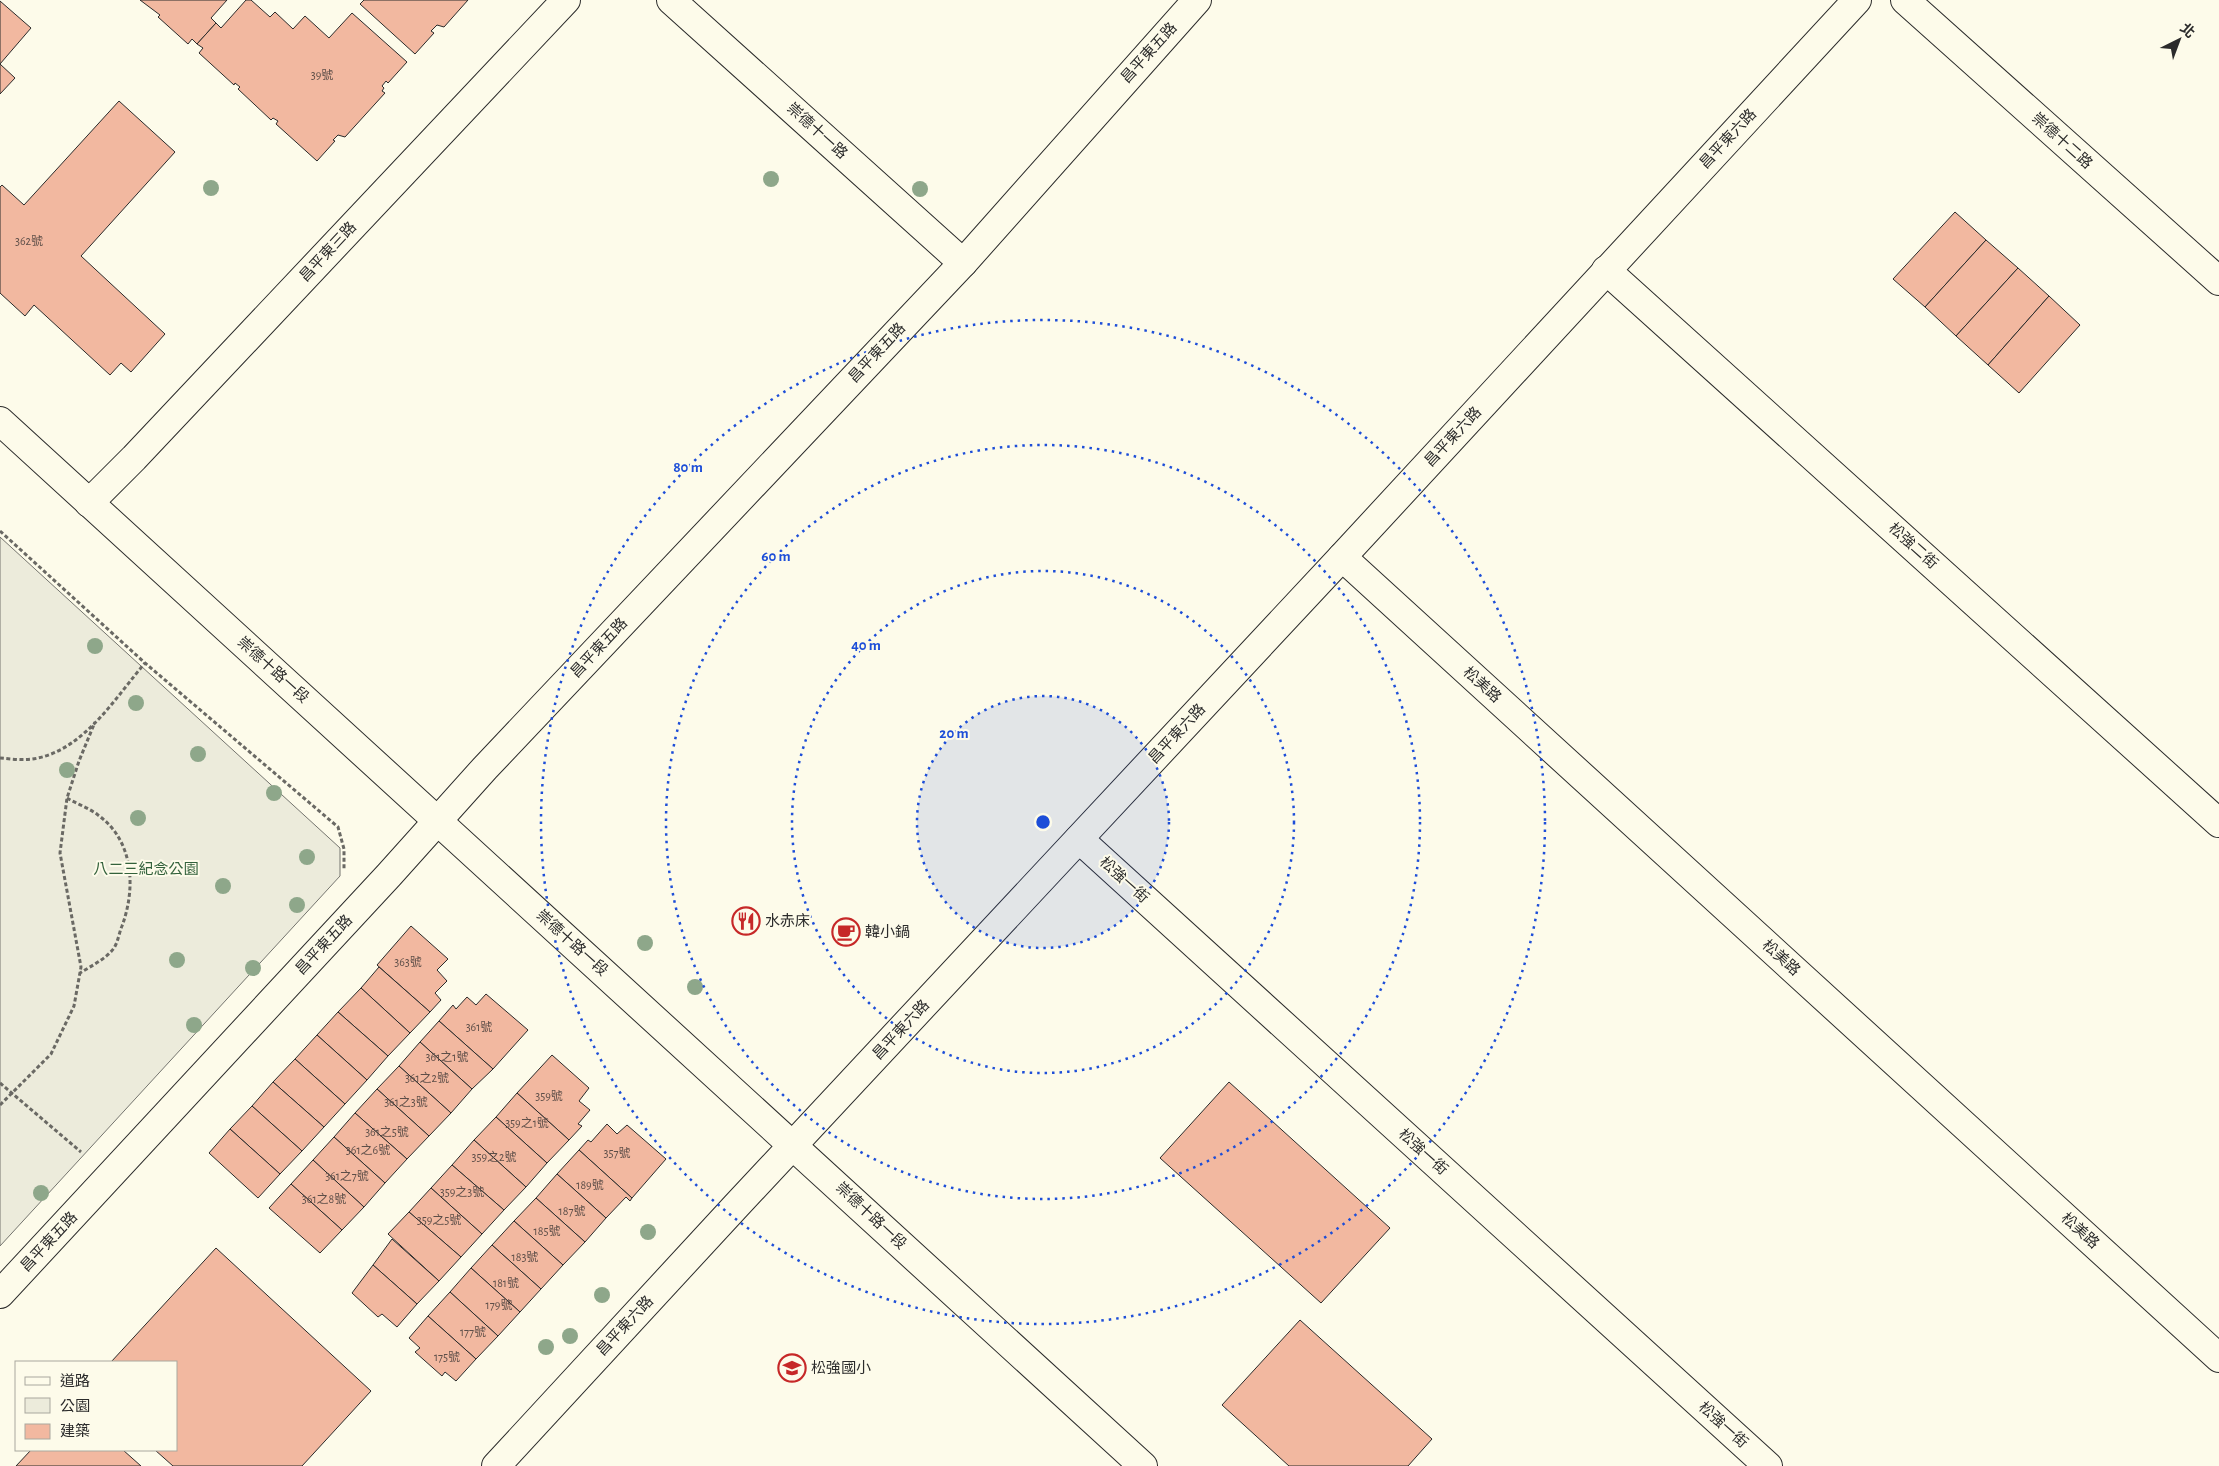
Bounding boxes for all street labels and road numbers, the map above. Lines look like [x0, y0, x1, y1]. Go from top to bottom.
street label: 昌平東五路 [1118, 19, 1180, 86]
street label: 崇德十一路 [784, 99, 851, 162]
street label: 昌平東六路 [1696, 106, 1759, 172]
street label: 崇德十二路 [2029, 109, 2096, 172]
street label: 昌平東三路 [296, 219, 359, 285]
street label: 昌平東五路 [845, 320, 908, 386]
street label: 昌平東六路 [1421, 404, 1484, 470]
street label: 松強二街 [1886, 520, 1941, 572]
street label: 昌平東五路 [567, 615, 630, 681]
street label: 崇德十路一段 [235, 633, 313, 706]
street label: 松美路 [1460, 664, 1504, 706]
street label: 昌平東六路 [1145, 701, 1208, 767]
street label: 松強一街 [1097, 854, 1152, 906]
street label: 崇德十路一段 [534, 906, 612, 979]
street label: 昌平東五路 [292, 912, 355, 978]
street label: 松美路 [1759, 937, 1803, 979]
street label: 昌平東六路 [869, 997, 932, 1063]
street label: 松強一街 [1396, 1126, 1451, 1178]
street label: 崇德十路一段 [833, 1178, 910, 1252]
street label: 昌平東五路 [17, 1209, 80, 1275]
street label: 松美路 [2058, 1210, 2102, 1252]
street label: 昌平東六路 [593, 1293, 656, 1359]
street label: 松強一街 [1696, 1399, 1751, 1451]

